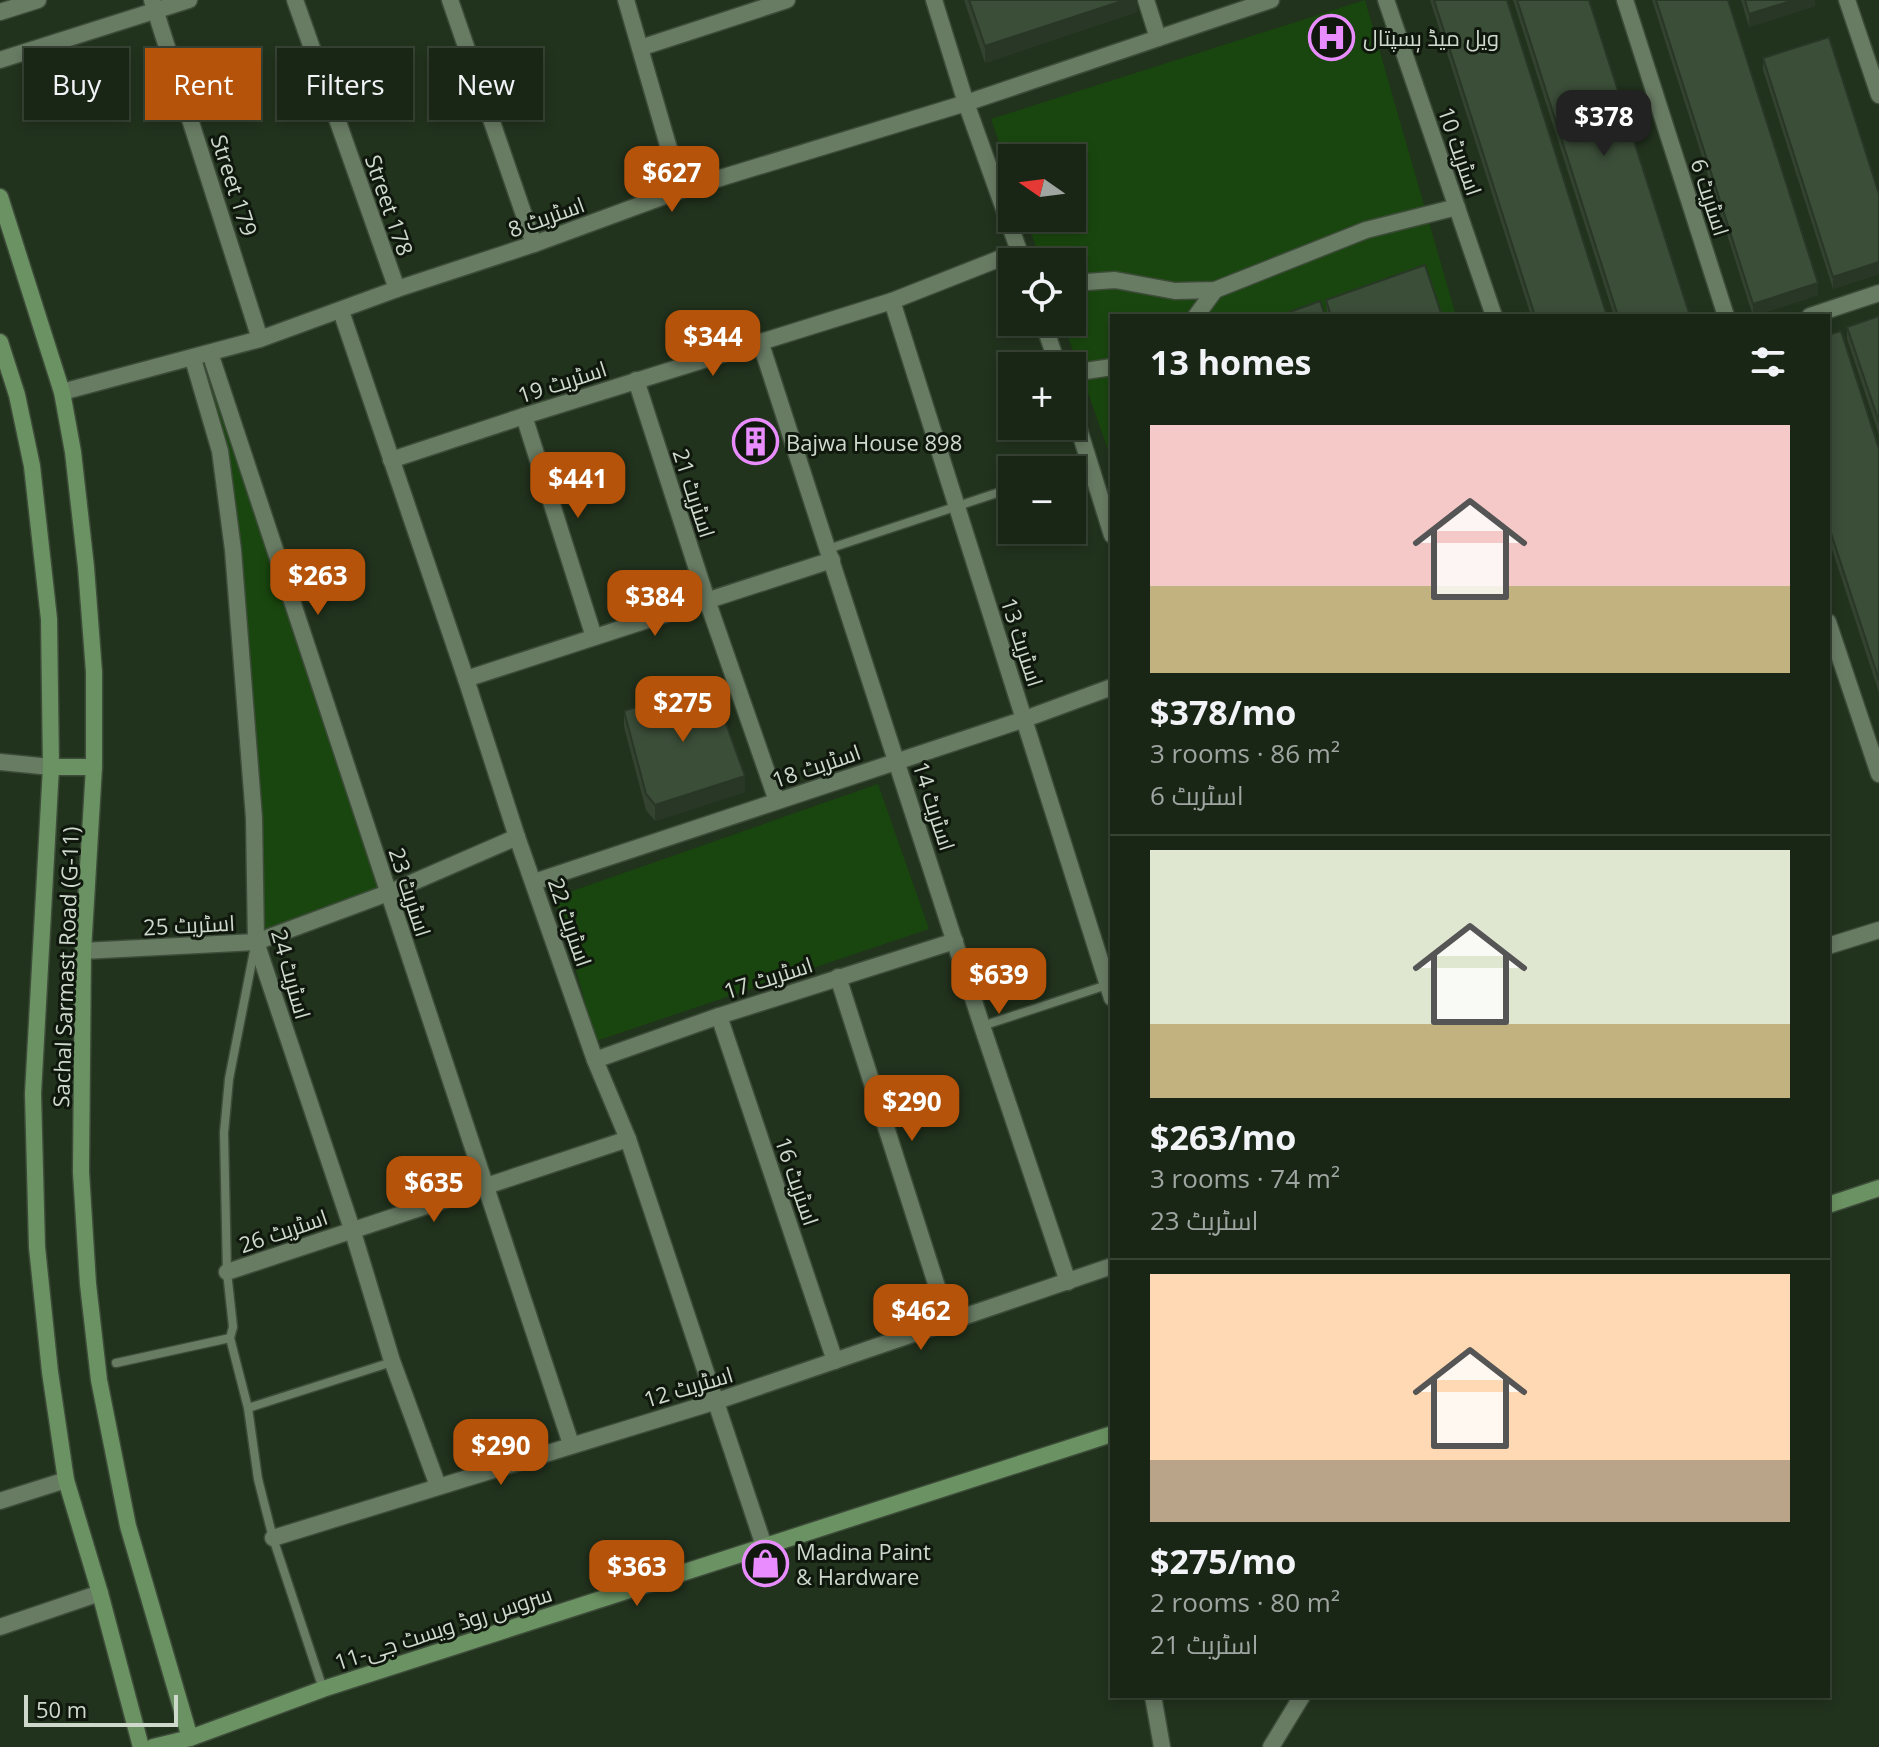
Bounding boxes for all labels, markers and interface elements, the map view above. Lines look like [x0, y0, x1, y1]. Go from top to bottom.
hospital icon: ویل میڈ ہسپتال [1308, 13, 1356, 61]
place label: ویل میڈ ہسپتال [1363, 22, 1499, 53]
chip: Buy [24, 48, 129, 120]
chip: Rent [145, 48, 261, 120]
chip: Filters [277, 48, 413, 120]
chip: New [429, 48, 543, 120]
pin: $378 [1557, 90, 1651, 158]
text: $378 [1574, 98, 1634, 134]
street label: اسٹریٹ 10 [1432, 103, 1490, 199]
street label: Street 179 [205, 130, 265, 240]
north arrow [998, 144, 1086, 232]
map controls [998, 144, 1086, 544]
pin: $627 [625, 146, 719, 214]
street label: Street 178 [359, 151, 421, 259]
text: $627 [642, 154, 702, 190]
street label: اسٹریٹ 6 [1684, 155, 1738, 239]
street label: اسٹریٹ 8 [504, 188, 588, 244]
button: locate [998, 248, 1086, 336]
pin: $344 [666, 310, 760, 378]
text: $344 [683, 318, 743, 354]
text: 13 homes [1150, 339, 1311, 385]
icon: filters [1746, 340, 1790, 384]
button: + [998, 352, 1086, 440]
street label: اسٹریٹ 19 [514, 353, 610, 409]
building icon: Bajwa House 898 [731, 418, 779, 466]
place label: Bajwa House 898 [786, 427, 962, 457]
street label: اسٹریٹ 21 [667, 445, 723, 541]
pin: $441 [531, 452, 625, 520]
button: − [998, 456, 1086, 544]
text: $441 [548, 460, 608, 496]
icon: home [1398, 477, 1542, 621]
pin: $263 [271, 549, 365, 617]
text: $263 [288, 557, 348, 593]
pin: $384 [608, 570, 702, 638]
text: $384 [625, 578, 685, 614]
street label: اسٹریٹ 13 [995, 594, 1051, 690]
pin: $275 [636, 676, 730, 744]
text: $275 [653, 684, 713, 720]
text: $378/mo [1150, 689, 1296, 735]
text: 3 rooms · 86 m² [1150, 735, 1340, 771]
street label: اسٹریٹ 18 [768, 736, 864, 794]
street label: اسٹریٹ 14 [907, 758, 963, 854]
text: اسٹریٹ 6 [1150, 777, 1244, 813]
street label: Sachal Sarmast Road (G-11) [45, 826, 85, 1108]
street label: اسٹریٹ 23 [383, 844, 439, 940]
street label: اسٹریٹ 22 [542, 874, 600, 970]
icon: home [1398, 902, 1542, 1046]
street label: اسٹریٹ 25 [142, 907, 236, 941]
street label: اسٹریٹ 24 [265, 926, 319, 1022]
pin: $639 [952, 948, 1046, 1016]
street label: اسٹریٹ 17 [720, 949, 816, 1005]
text: $639 [969, 956, 1029, 992]
pin: $290 [865, 1075, 959, 1143]
text: $290 [882, 1083, 942, 1119]
text: $263/mo [1150, 1114, 1296, 1160]
street label: اسٹریٹ 16 [769, 1133, 827, 1229]
pin: $635 [387, 1156, 481, 1224]
text: 3 rooms · 74 m² [1150, 1160, 1340, 1196]
text: $635 [404, 1164, 464, 1200]
street label: اسٹریٹ 26 [235, 1201, 331, 1259]
text: اسٹریٹ 23 [1150, 1202, 1259, 1238]
pin: $462 [874, 1284, 968, 1352]
text: $462 [891, 1292, 951, 1328]
icon: home [1398, 1326, 1542, 1470]
street label: اسٹریٹ 12 [640, 1358, 736, 1414]
pin: $290 [454, 1419, 548, 1487]
text: $290 [471, 1427, 531, 1463]
place label: Madina Paint & Hardware [796, 1536, 931, 1591]
text: $275/mo [1150, 1538, 1296, 1584]
pin: $363 [590, 1540, 684, 1608]
shop icon: Madina Paint & Hardware [741, 1540, 789, 1588]
text: $363 [607, 1548, 667, 1584]
street label: سروس روڈ ویسٹ جی-11 [330, 1578, 556, 1676]
text: 2 rooms · 80 m² [1150, 1584, 1340, 1620]
text: اسٹریٹ 21 [1150, 1626, 1259, 1662]
scale bar [24, 1691, 178, 1727]
text: 50 m [36, 1694, 87, 1724]

